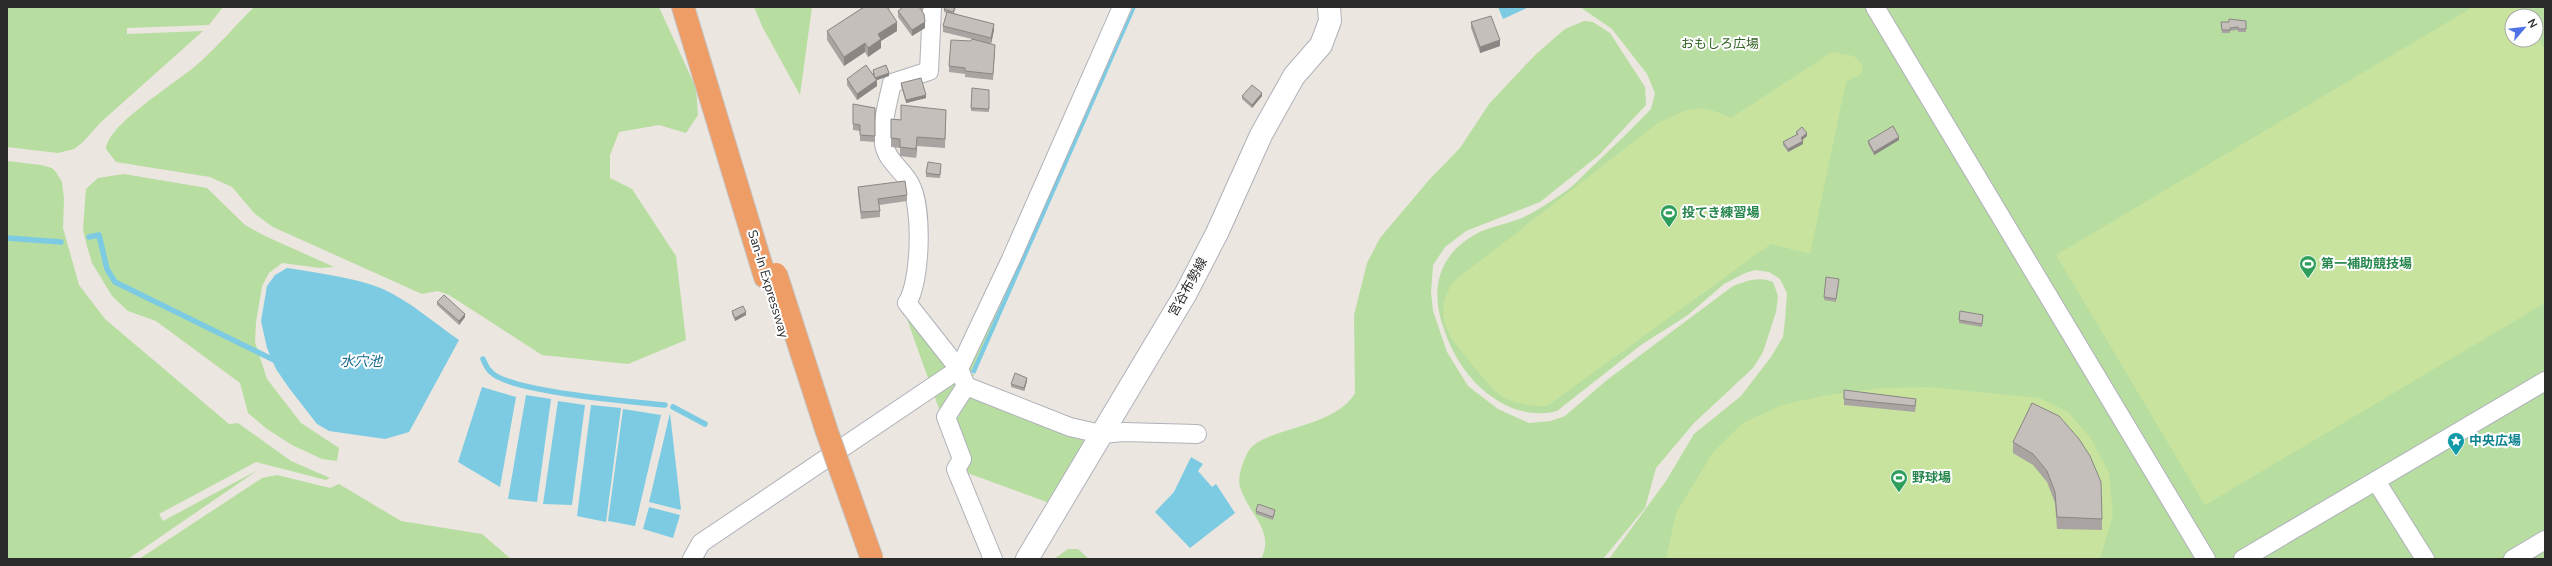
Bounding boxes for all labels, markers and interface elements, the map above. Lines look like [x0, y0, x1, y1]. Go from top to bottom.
north arrow [2504, 8, 2544, 48]
text: N [2524, 16, 2541, 31]
park label: おもしろ広場 [1681, 35, 1759, 53]
sports icon: 投てき練習場 [1659, 203, 1679, 228]
place label: 投てき練習場 [1682, 204, 1760, 222]
street label: San-In Expressway [743, 228, 793, 340]
street label: 宮谷布勢線 [1164, 254, 1212, 320]
sports icon: 第一補助競技場 [2298, 254, 2318, 279]
place label: 第一補助競技場 [2321, 255, 2412, 273]
water label: 水穴池 [340, 352, 384, 371]
place icon: 中央広場 [2446, 431, 2466, 456]
place label: 中央広場 [2469, 432, 2521, 450]
sports icon: 野球場 [1889, 468, 1909, 493]
place label: 野球場 [1912, 469, 1951, 487]

